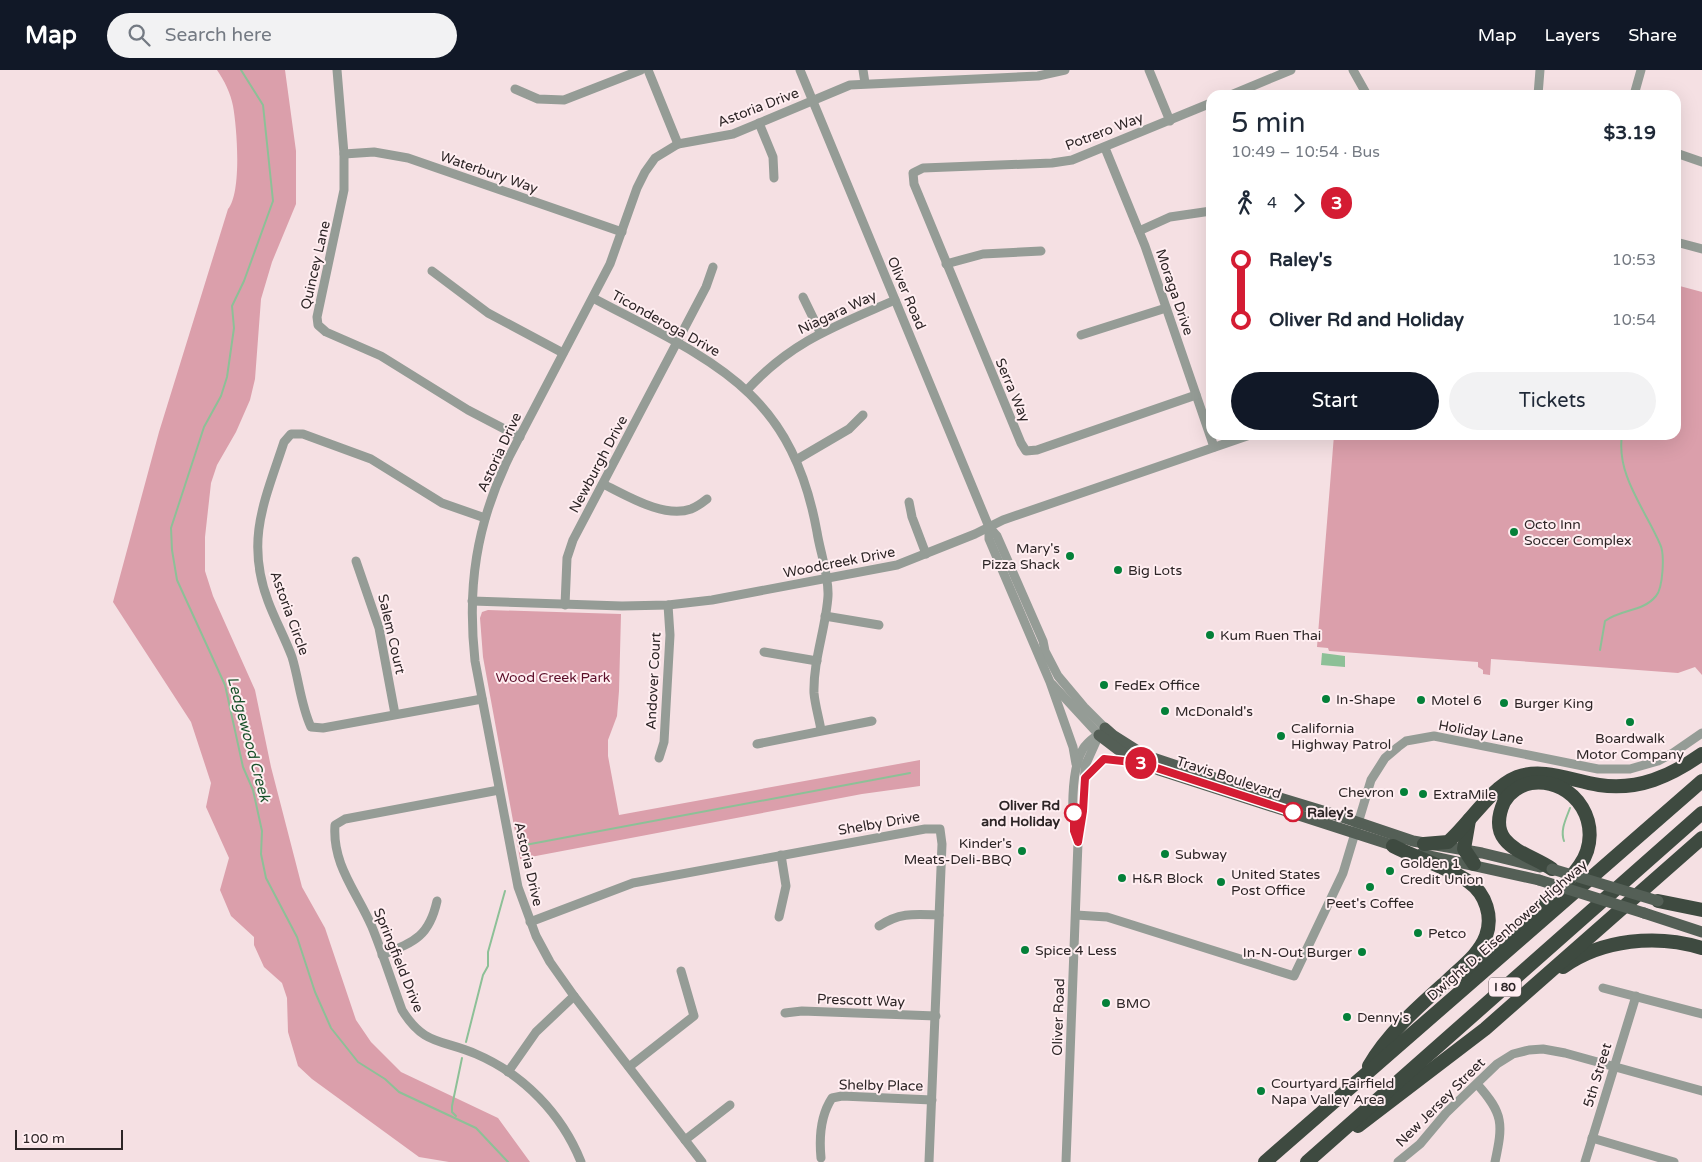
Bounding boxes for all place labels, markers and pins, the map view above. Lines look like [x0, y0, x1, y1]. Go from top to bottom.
place label: Octo Inn Soccer Complex [1524, 516, 1631, 549]
marker: Octo Inn Soccer Complex [1508, 526, 1520, 538]
place label: Mary's Pizza Shack [982, 540, 1060, 573]
marker: Mary's Pizza Shack [1064, 550, 1076, 562]
place label: Big Lots [1128, 562, 1182, 579]
marker: Big Lots [1112, 564, 1124, 576]
place label: Kum Ruen Thai [1220, 627, 1321, 644]
marker: Kum Ruen Thai [1204, 629, 1216, 641]
place label: FedEx Office [1114, 677, 1200, 694]
marker: FedEx Office [1098, 679, 1110, 691]
place label: In-Shape [1336, 691, 1396, 708]
place label: Motel 6 [1431, 692, 1482, 709]
marker: In-Shape [1320, 693, 1332, 705]
marker: Motel 6 [1415, 694, 1427, 706]
place label: Burger King [1514, 695, 1593, 712]
marker: Burger King [1498, 697, 1510, 709]
place label: McDonald's [1175, 703, 1253, 720]
marker: McDonald's [1159, 705, 1171, 717]
marker: Boardwalk Motor Company [1624, 716, 1636, 728]
place label: California Highway Patrol [1291, 720, 1391, 753]
marker: California Highway Patrol [1275, 730, 1287, 742]
place label: Boardwalk Motor Company [1576, 730, 1684, 763]
place label: Chevron [1338, 784, 1394, 801]
marker: Chevron [1398, 786, 1410, 798]
place label: ExtraMile [1433, 786, 1496, 803]
marker: ExtraMile [1417, 788, 1429, 800]
place label: Oliver Rd and Holiday [981, 797, 1060, 830]
marker: Raley's [1283, 802, 1303, 822]
marker: Oliver Rd and Holiday [1064, 803, 1084, 823]
place label: Raley's [1307, 804, 1354, 821]
place label: Kinder's Meats-Deli-BBQ [904, 835, 1012, 868]
marker: Kinder's Meats-Deli-BBQ [1016, 845, 1028, 857]
place label: Subway [1175, 846, 1228, 863]
marker: Subway [1159, 848, 1171, 860]
place label: Golden 1 Credit Union [1400, 855, 1483, 888]
marker: Golden 1 Credit Union [1384, 865, 1396, 877]
place label: United States Post Office [1231, 866, 1321, 899]
place label: H&R Block [1132, 870, 1203, 887]
marker: H&R Block [1116, 872, 1128, 884]
marker: United States Post Office [1215, 876, 1227, 888]
marker: Peet's Coffee [1364, 881, 1376, 893]
place label: Peet's Coffee [1326, 895, 1414, 912]
place label: Petco [1428, 925, 1466, 942]
marker: Petco [1412, 927, 1424, 939]
place label: Spice 4 Less [1035, 942, 1117, 959]
marker: Spice 4 Less [1019, 944, 1031, 956]
place label: In-N-Out Burger [1243, 944, 1353, 961]
marker: In-N-Out Burger [1356, 946, 1368, 958]
place label: BMO [1116, 995, 1151, 1012]
marker: BMO [1100, 997, 1112, 1009]
place label: Denny's [1357, 1009, 1410, 1026]
marker: Denny's [1341, 1011, 1353, 1023]
place label: Courtyard Fairfield Napa Valley Area [1271, 1075, 1394, 1108]
marker: Courtyard Fairfield Napa Valley Area [1255, 1085, 1267, 1097]

